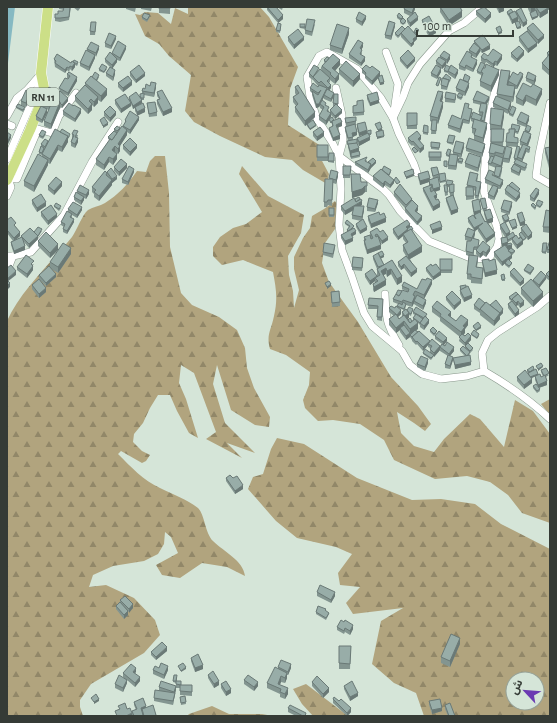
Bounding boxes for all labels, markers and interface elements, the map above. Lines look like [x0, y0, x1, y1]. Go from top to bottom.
scale bar [417, 12, 513, 38]
text: 100 m [423, 20, 451, 32]
road number: RN 11 [27, 88, 59, 106]
north arrow [505, 671, 545, 711]
text: ش [508, 678, 526, 696]

